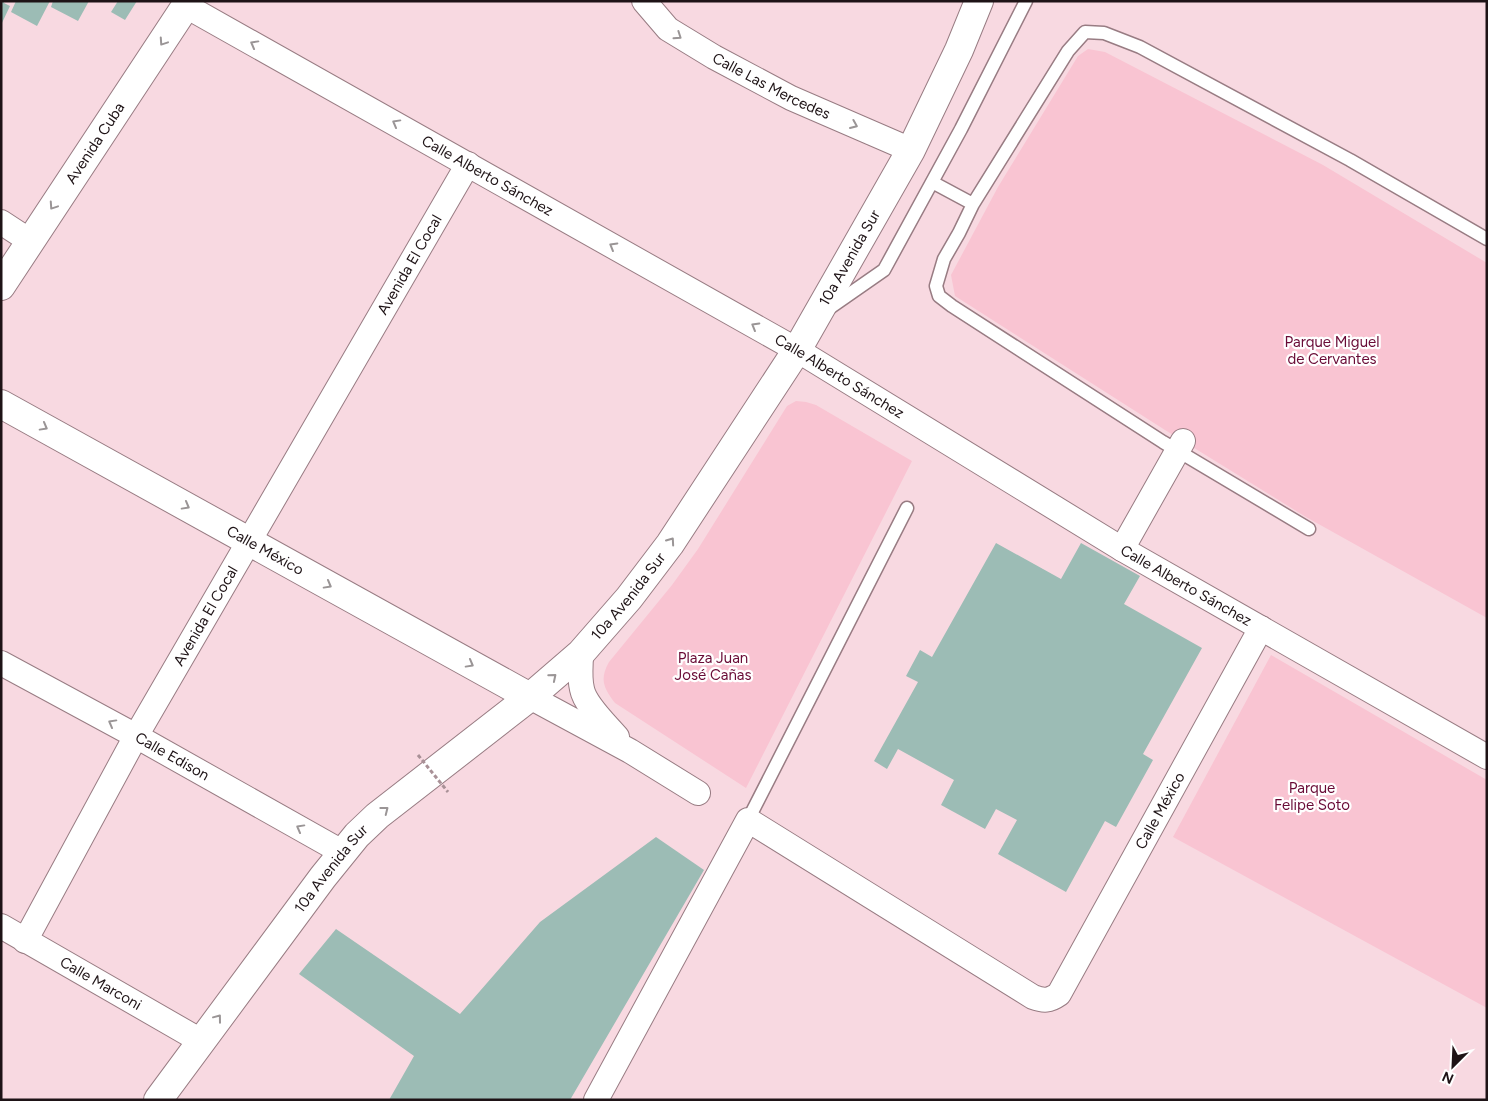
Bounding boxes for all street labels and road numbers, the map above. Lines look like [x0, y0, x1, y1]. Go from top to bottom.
street label: Calle Las Mercedes [709, 49, 833, 123]
street label: Avenida Cuba [62, 99, 128, 187]
street label: Calle Alberto Sánchez [419, 132, 556, 220]
street label: 10a Avenida Sur [815, 207, 884, 309]
street label: Avenida El Cocal [374, 212, 446, 318]
street label: Calle Alberto Sánchez [772, 330, 907, 422]
street label: Calle México [224, 522, 307, 579]
street label: Calle Alberto Sánchez [1117, 541, 1255, 630]
street label: 10a Avenida Sur [587, 549, 669, 644]
street label: Avenida El Cocal [170, 563, 242, 669]
street label: Calle Edison [132, 728, 212, 784]
street label: Calle México [1132, 769, 1189, 852]
street label: 10a Avenida Sur [291, 821, 371, 916]
street label: Calle Marconi [57, 953, 145, 1014]

